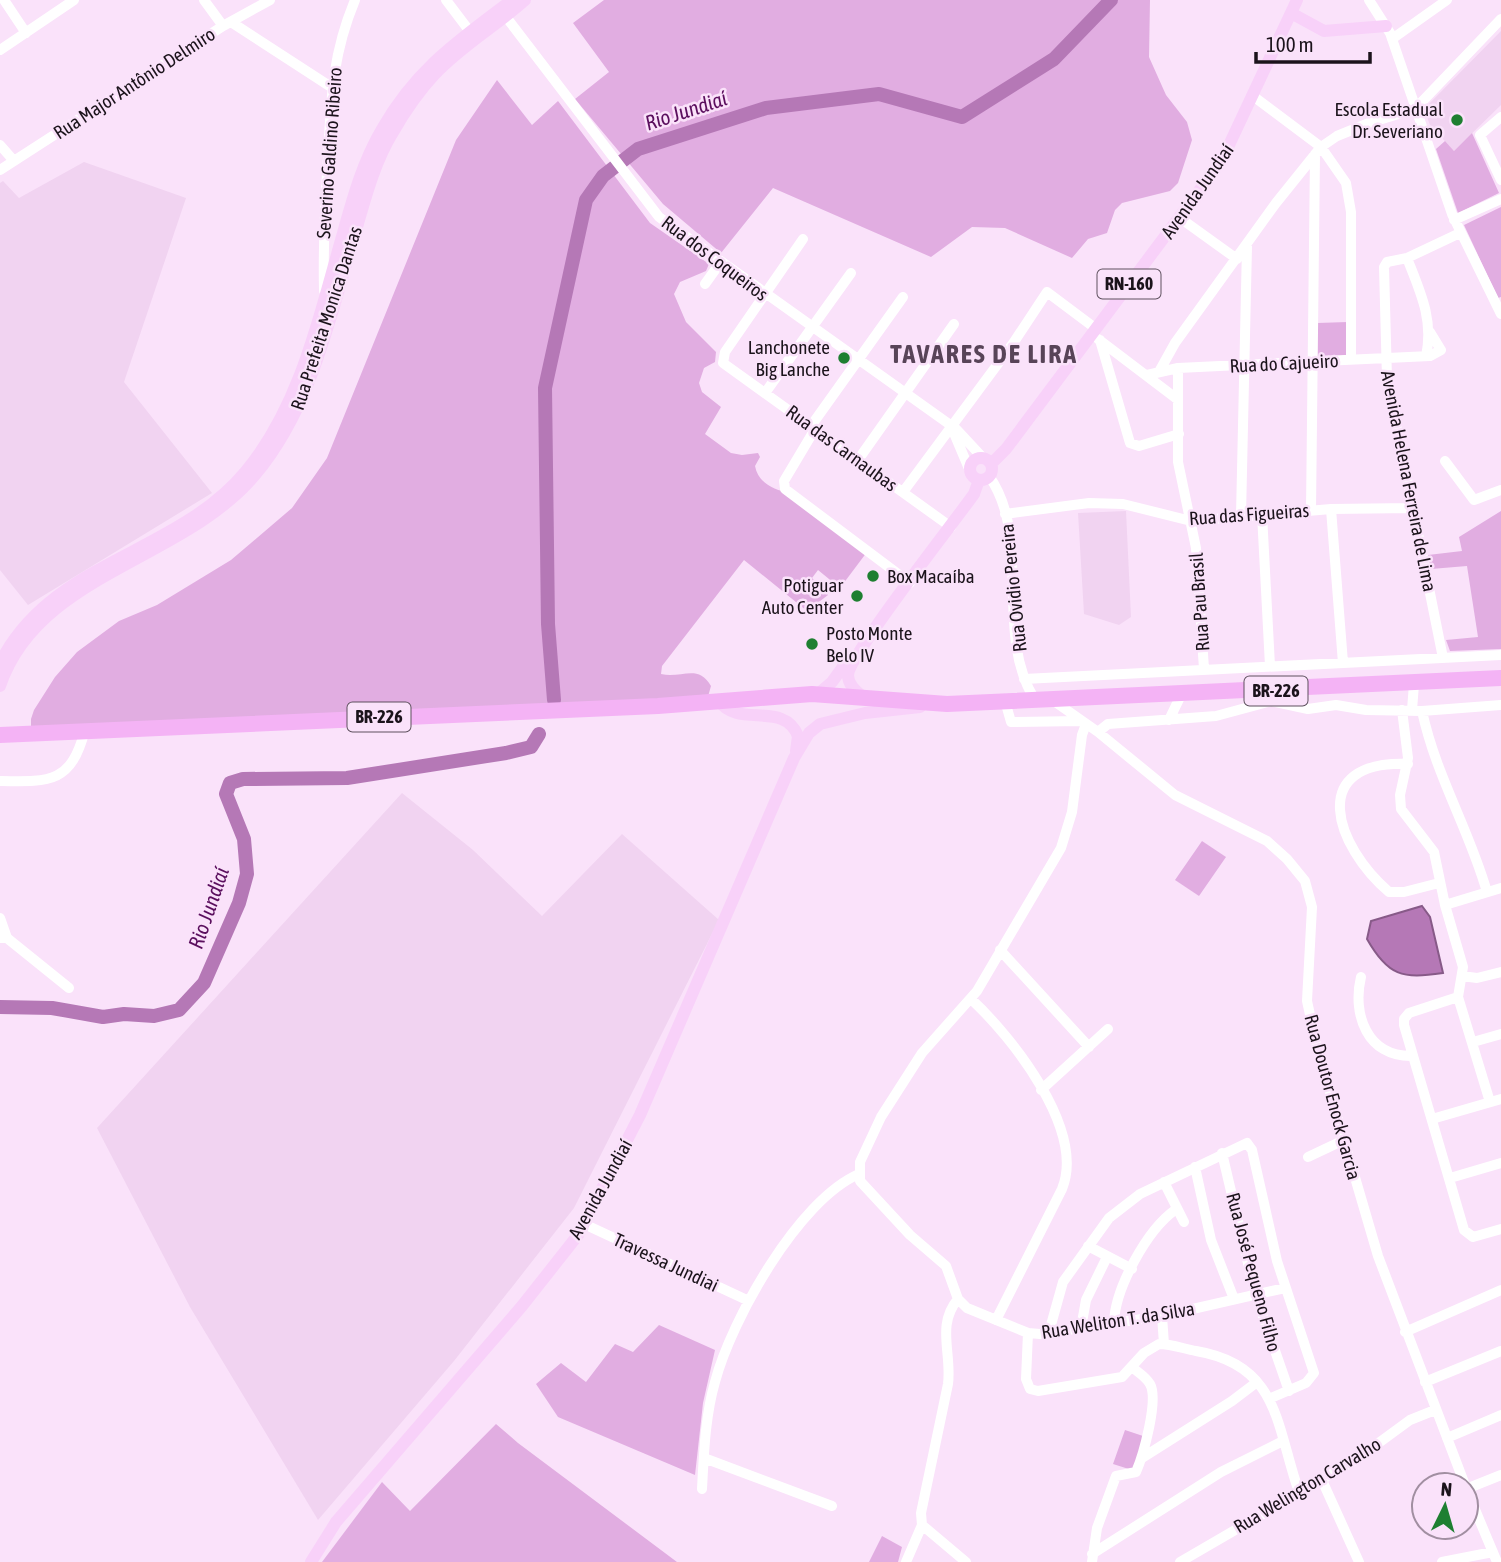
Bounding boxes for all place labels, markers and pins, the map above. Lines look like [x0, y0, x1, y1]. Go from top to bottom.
place label: Escola Estadual Dr. Severiano [1335, 98, 1443, 142]
marker: Escola Estadual Dr. Severiano [1449, 112, 1465, 128]
place label: Lanchonete Big Lanche [748, 336, 830, 380]
marker: Lanchonete Big Lanche [836, 350, 852, 366]
place label: Box Macaíba [887, 565, 975, 587]
marker: Box Macaíba [865, 568, 881, 584]
place label: Potiguar Auto Center [762, 574, 843, 618]
marker: Potiguar Auto Center [849, 588, 865, 604]
place label: Posto Monte Belo IV [826, 622, 912, 666]
marker: Posto Monte Belo IV [804, 636, 820, 652]

